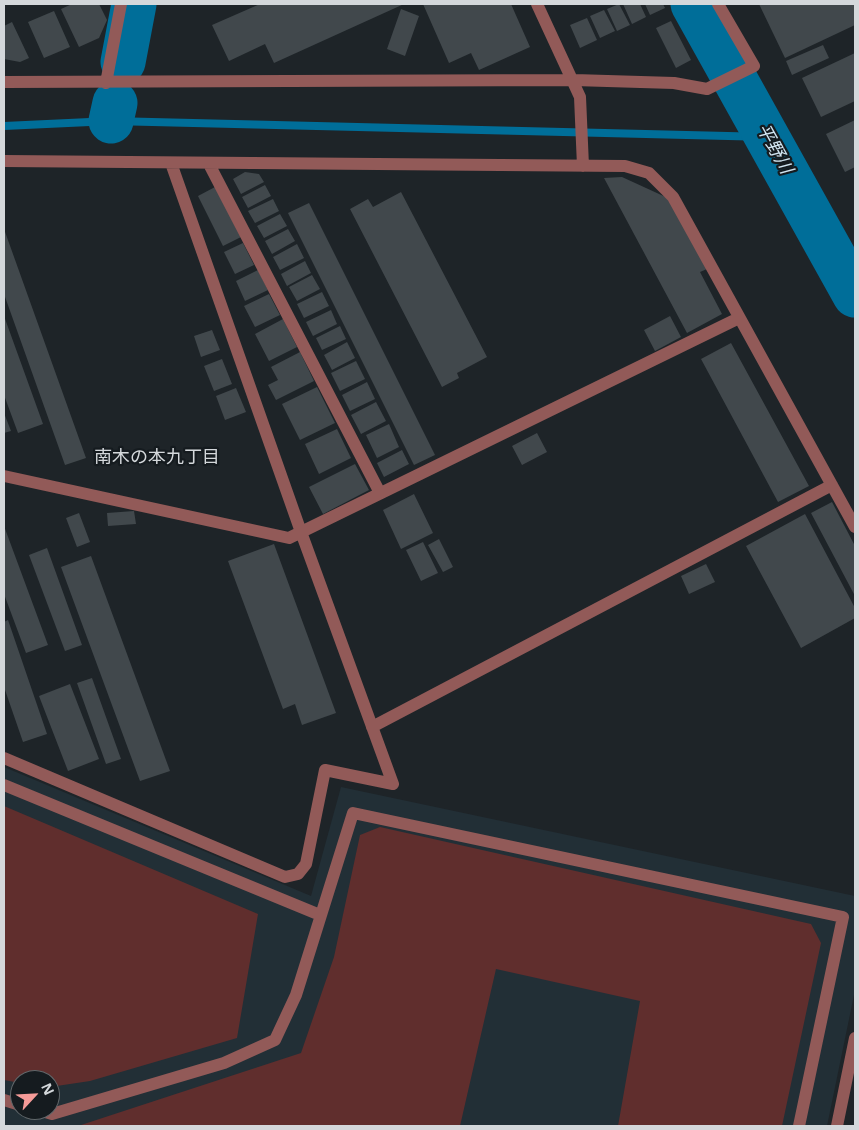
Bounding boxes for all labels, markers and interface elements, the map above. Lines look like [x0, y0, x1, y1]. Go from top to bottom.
water label: 平野川 [751, 120, 797, 178]
district label: 南木の本九丁目 [94, 447, 220, 469]
north arrow [10, 1070, 60, 1120]
text: N [37, 1080, 59, 1098]

